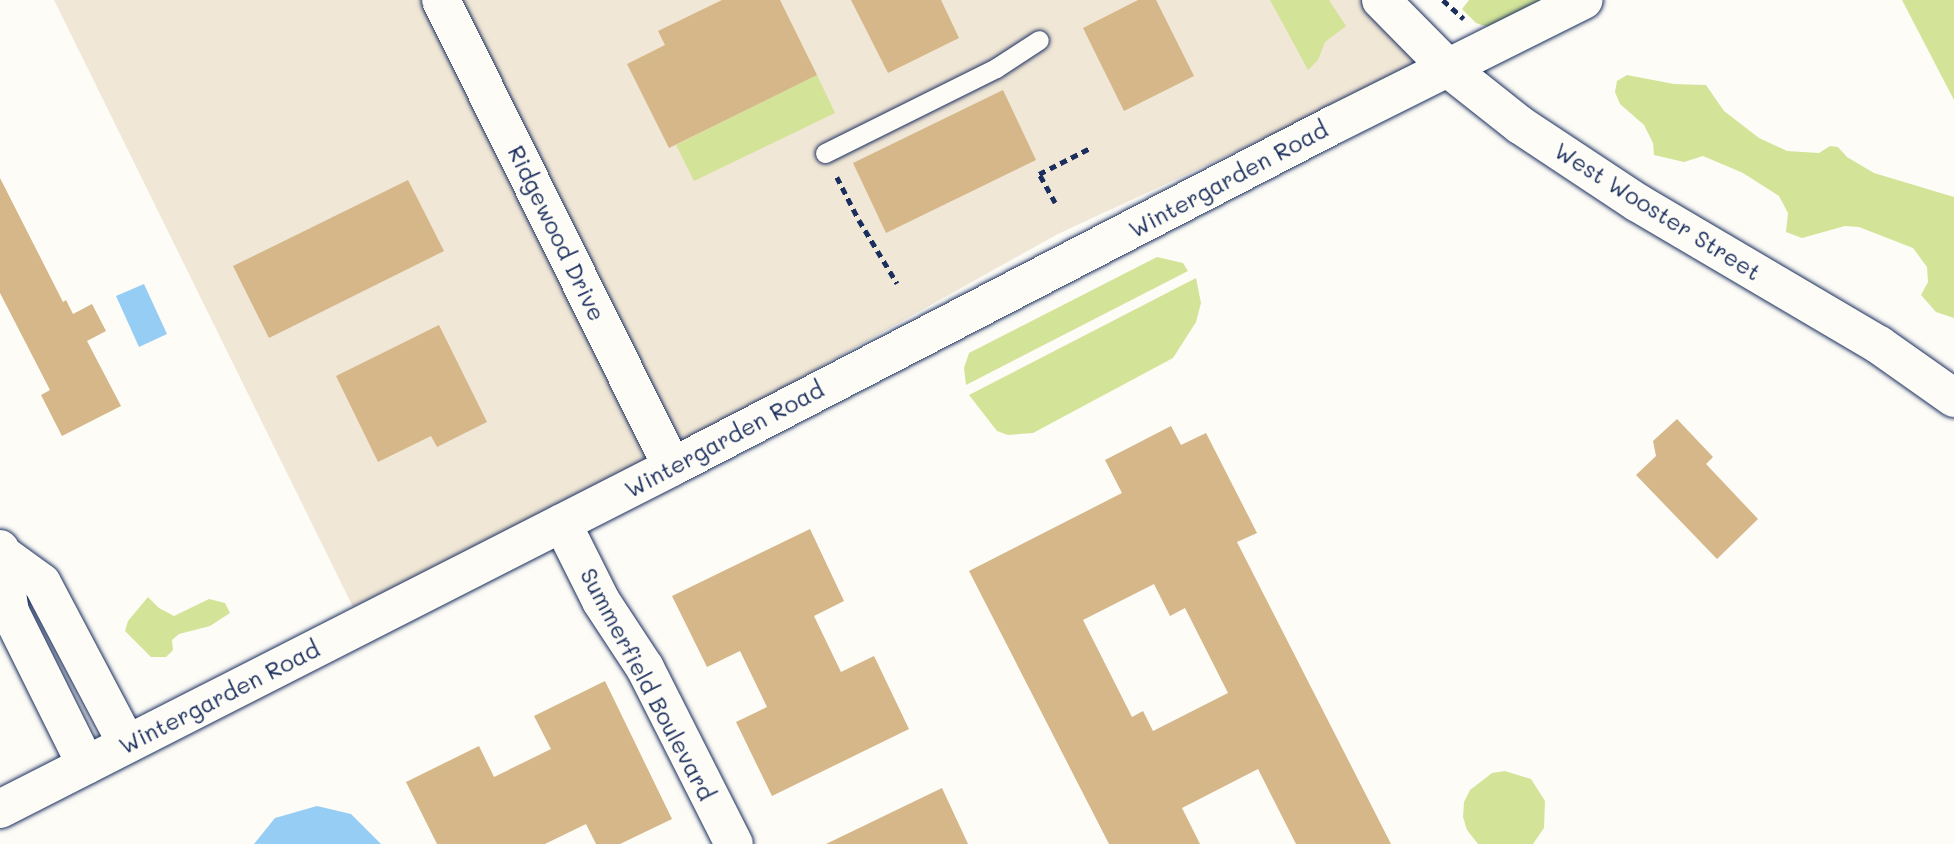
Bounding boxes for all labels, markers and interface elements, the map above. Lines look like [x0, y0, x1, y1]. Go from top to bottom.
street label: Wintergarden Road [1124, 115, 1332, 243]
street label: West Wooster Street [1550, 136, 1766, 286]
street label: Ridgewood Drive [503, 141, 611, 325]
street label: Wintergarden Road [620, 375, 828, 503]
street label: Summerfield Boulevard [575, 563, 721, 805]
street label: Wintergarden Road [114, 634, 324, 760]

